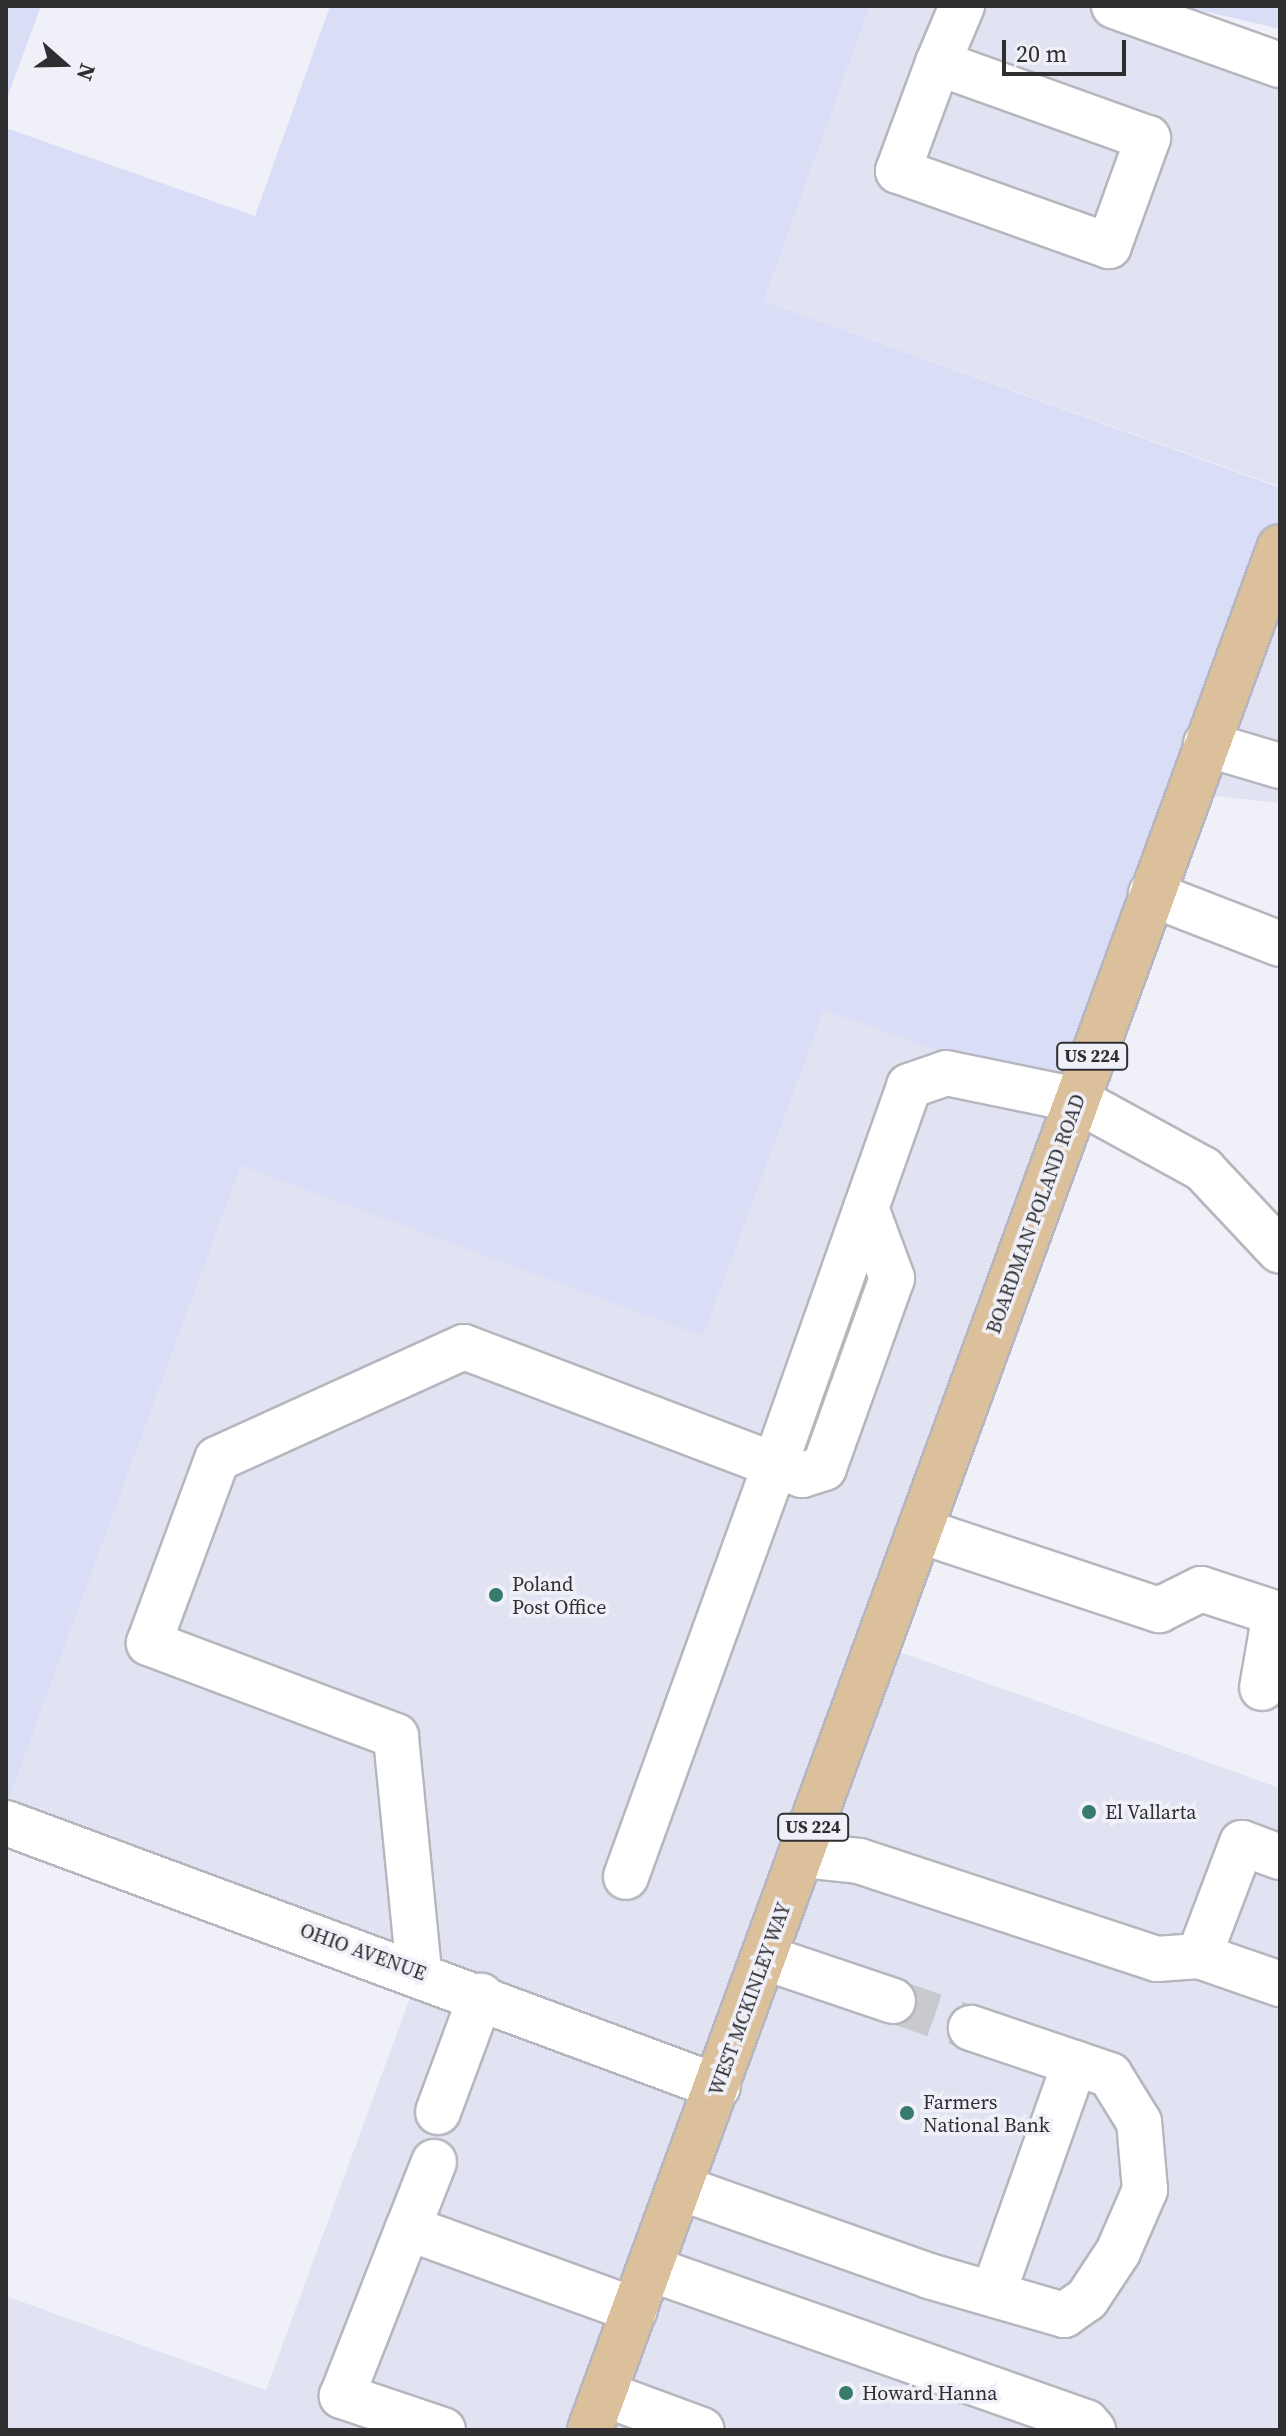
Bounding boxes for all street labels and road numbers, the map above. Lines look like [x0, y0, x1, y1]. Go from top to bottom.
road number: US 224 [1056, 1042, 1128, 1070]
street label: BOARDMAN POLAND ROAD [981, 1091, 1091, 1337]
road number: US 224 [777, 1813, 849, 1841]
street label: WEST MCKINLEY WAY [704, 1898, 796, 2100]
street label: OHIO AVENUE [297, 1918, 429, 1986]

